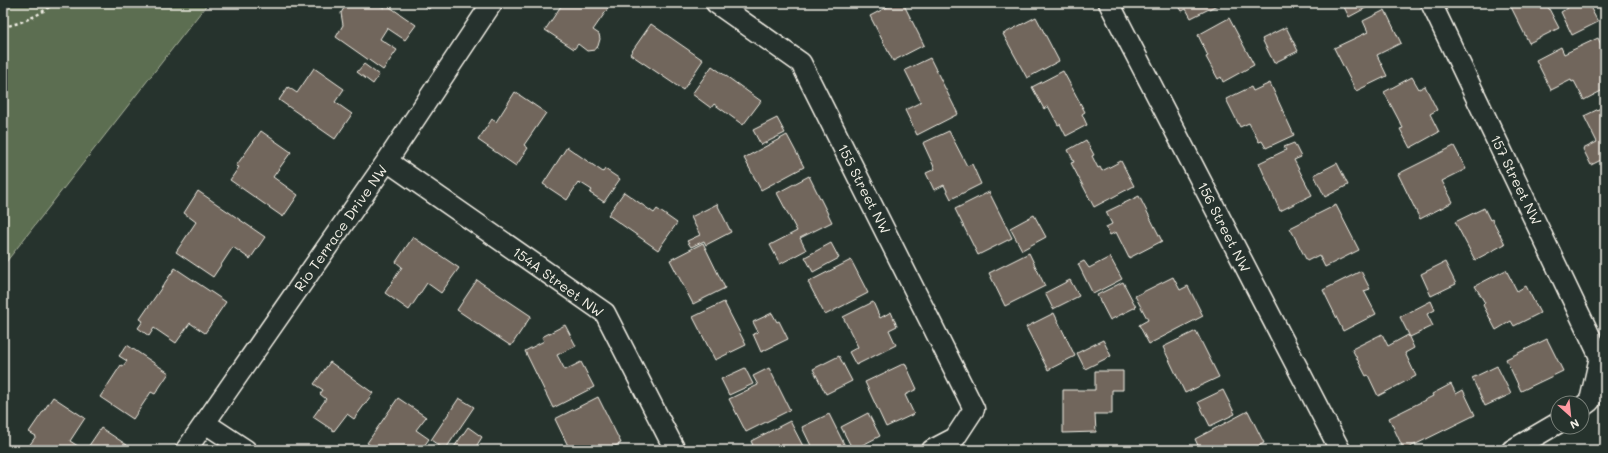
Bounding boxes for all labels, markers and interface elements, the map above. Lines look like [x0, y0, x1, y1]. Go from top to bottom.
street label: 157 Street NW [1486, 131, 1547, 228]
street label: 155 Street NW [834, 140, 895, 237]
street label: Rio Terrace Drive NW [290, 161, 392, 295]
street label: 156 Street NW [1194, 178, 1255, 275]
street label: 154A Street NW [509, 242, 608, 321]
north arrow [1550, 395, 1590, 435]
text: N [1568, 416, 1582, 433]

